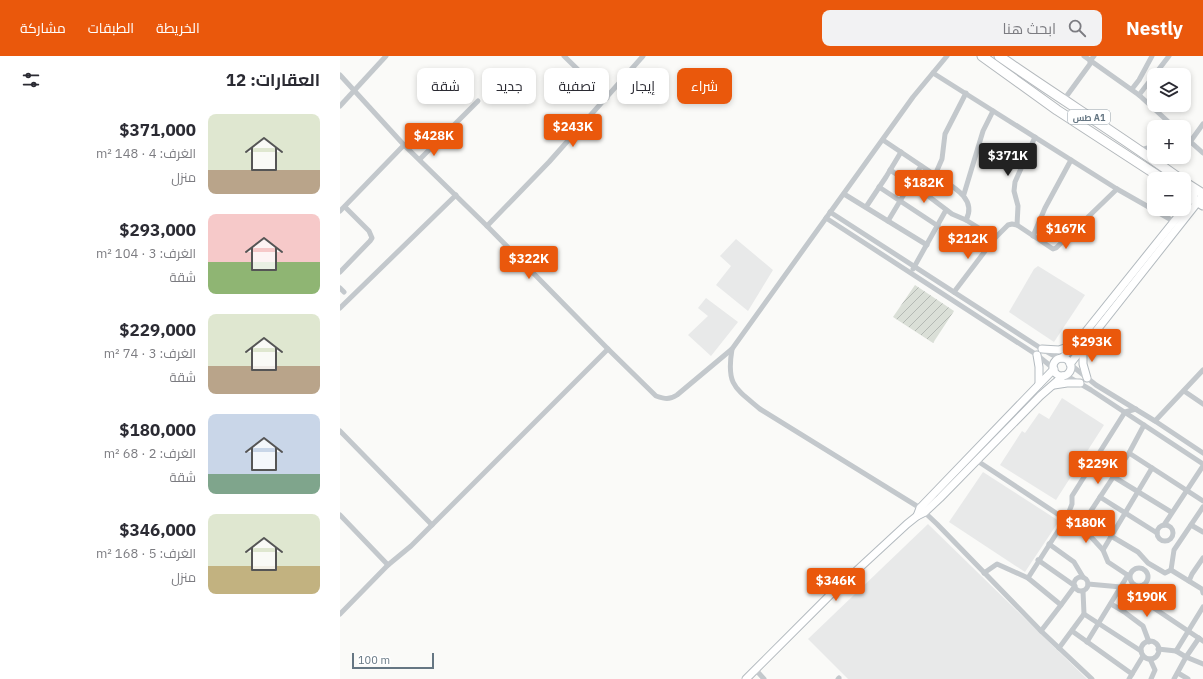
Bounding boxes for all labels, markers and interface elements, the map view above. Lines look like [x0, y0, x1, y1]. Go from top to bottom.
search box [822, 10, 1102, 46]
text: Nestly [1126, 16, 1183, 40]
icon: search [1066, 17, 1088, 39]
text: مشاركة [20, 19, 66, 37]
text: الطبقات [88, 19, 134, 37]
text: الخريطة [156, 19, 200, 37]
text: ابحث هنا [1002, 19, 1056, 38]
chip: شقة [417, 68, 474, 104]
chip: جديد [482, 68, 536, 104]
chip: تصفية [544, 68, 609, 104]
chip: إيجار [617, 68, 669, 104]
chip: شراء [677, 68, 732, 104]
map controls [1147, 68, 1191, 216]
button: layers [1147, 68, 1191, 112]
icon: filters [20, 69, 42, 91]
text: العقارات: 12 [226, 69, 320, 91]
road number: طس A1 [1068, 110, 1110, 124]
pin: $243K [545, 114, 601, 148]
text: $243K [553, 118, 593, 135]
text: $371,000 [119, 119, 196, 141]
button: + [1147, 120, 1191, 164]
pin: $428K [406, 123, 462, 157]
text: $428K [414, 127, 454, 144]
icon: home [240, 130, 288, 178]
pin: $371K [980, 143, 1036, 177]
text: الغرف: 4 · 148 m² [96, 145, 196, 162]
text: $371K [988, 147, 1028, 164]
text: منزل [171, 169, 196, 186]
pin: $182K [896, 170, 952, 204]
button: − [1147, 172, 1191, 216]
text: $182K [904, 174, 944, 191]
pin: $167K [1038, 216, 1094, 250]
text: $293,000 [119, 219, 196, 241]
text: $167K [1046, 220, 1086, 237]
pin: $212K [940, 226, 996, 260]
icon: home [240, 230, 288, 278]
text: $212K [948, 230, 988, 247]
text: الغرف: 3 · 104 m² [96, 245, 196, 262]
pin: $322K [501, 246, 557, 280]
text: $322K [509, 250, 549, 267]
text: شقة [169, 269, 196, 286]
text: $229,000 [119, 319, 196, 341]
pin: $293K [1064, 329, 1120, 363]
icon: home [240, 330, 288, 378]
text: $293K [1072, 333, 1112, 350]
text: الغرف: 3 · 74 m² [104, 345, 196, 362]
text: شقة [169, 369, 196, 386]
text: $180,000 [119, 419, 196, 441]
icon: home [240, 430, 288, 478]
text: الغرف: 2 · 68 m² [104, 445, 196, 462]
pin: $229K [1070, 451, 1126, 485]
text: $229K [1078, 455, 1118, 472]
text: شقة [169, 469, 196, 486]
pin: $180K [1058, 510, 1114, 544]
text: $180K [1066, 514, 1106, 531]
text: $346,000 [119, 519, 196, 541]
icon: home [240, 530, 288, 578]
text: الغرف: 5 · 168 m² [96, 545, 196, 562]
pin: $346K [808, 568, 864, 602]
text: منزل [171, 569, 196, 586]
text: $346K [816, 572, 856, 589]
pin: $190K [1119, 584, 1175, 618]
text: $190K [1127, 588, 1167, 605]
scale bar [352, 651, 434, 670]
text: 100 m [358, 653, 390, 667]

